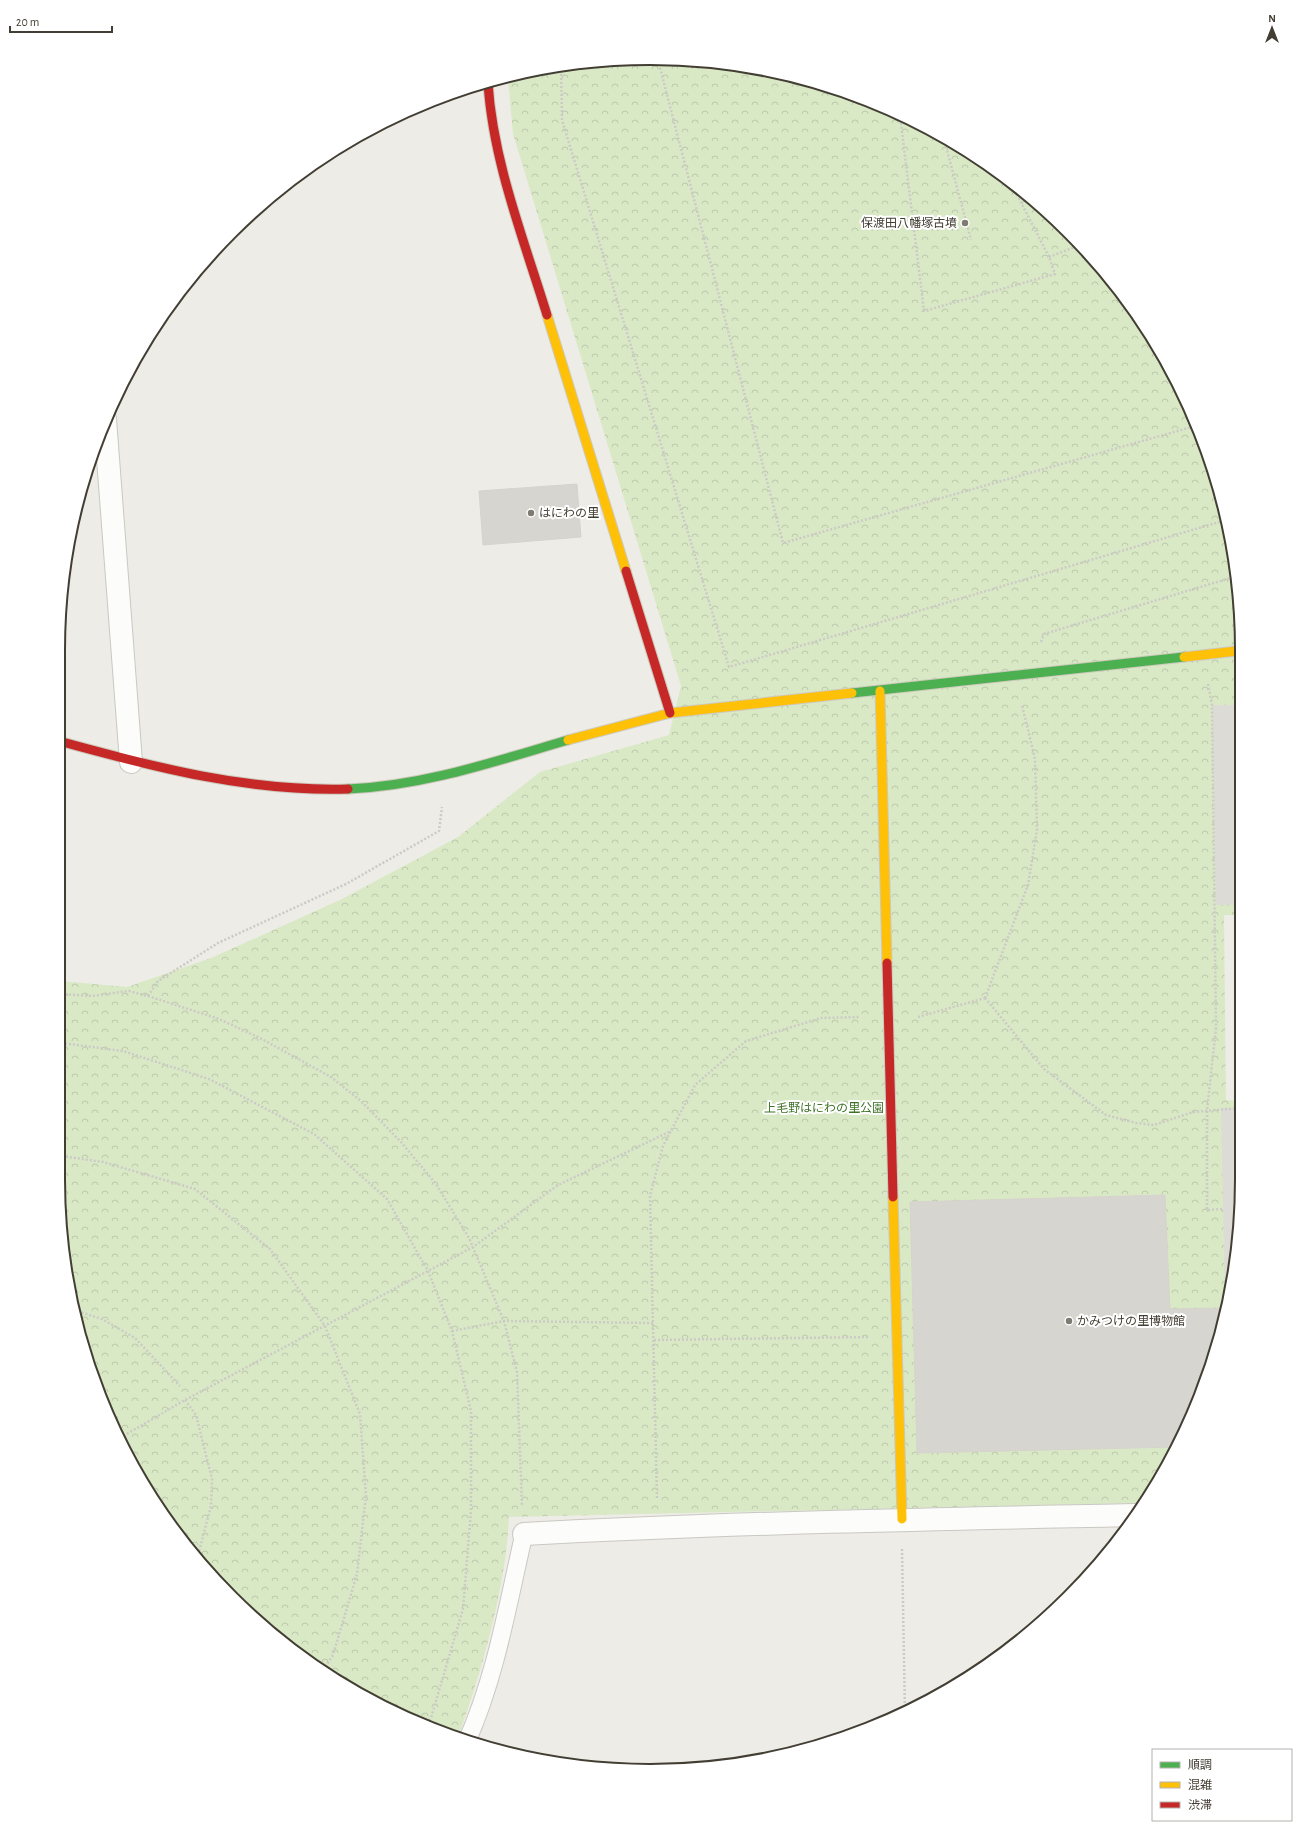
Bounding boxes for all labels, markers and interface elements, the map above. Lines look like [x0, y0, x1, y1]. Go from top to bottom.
scale bar [10, 8, 112, 34]
north arrow [1252, 8, 1292, 48]
text: N [1268, 13, 1276, 24]
text: 20 m [16, 16, 39, 28]
place label: 保渡田八幡塚古墳 [861, 216, 957, 229]
marker: 保渡田八幡塚古墳 [960, 218, 970, 228]
place label: はにわの里 [539, 506, 599, 519]
marker: はにわの里 [526, 508, 536, 518]
park label: 上毛野はにわの里公園 [764, 1101, 884, 1114]
place label: かみつけの里博物館 [1077, 1314, 1185, 1327]
marker: かみつけの里博物館 [1064, 1316, 1074, 1326]
legend [1152, 1749, 1292, 1821]
text: 順調 [1188, 1759, 1212, 1771]
text: 混雑 [1188, 1778, 1212, 1791]
text: 渋滞 [1188, 1799, 1212, 1811]

